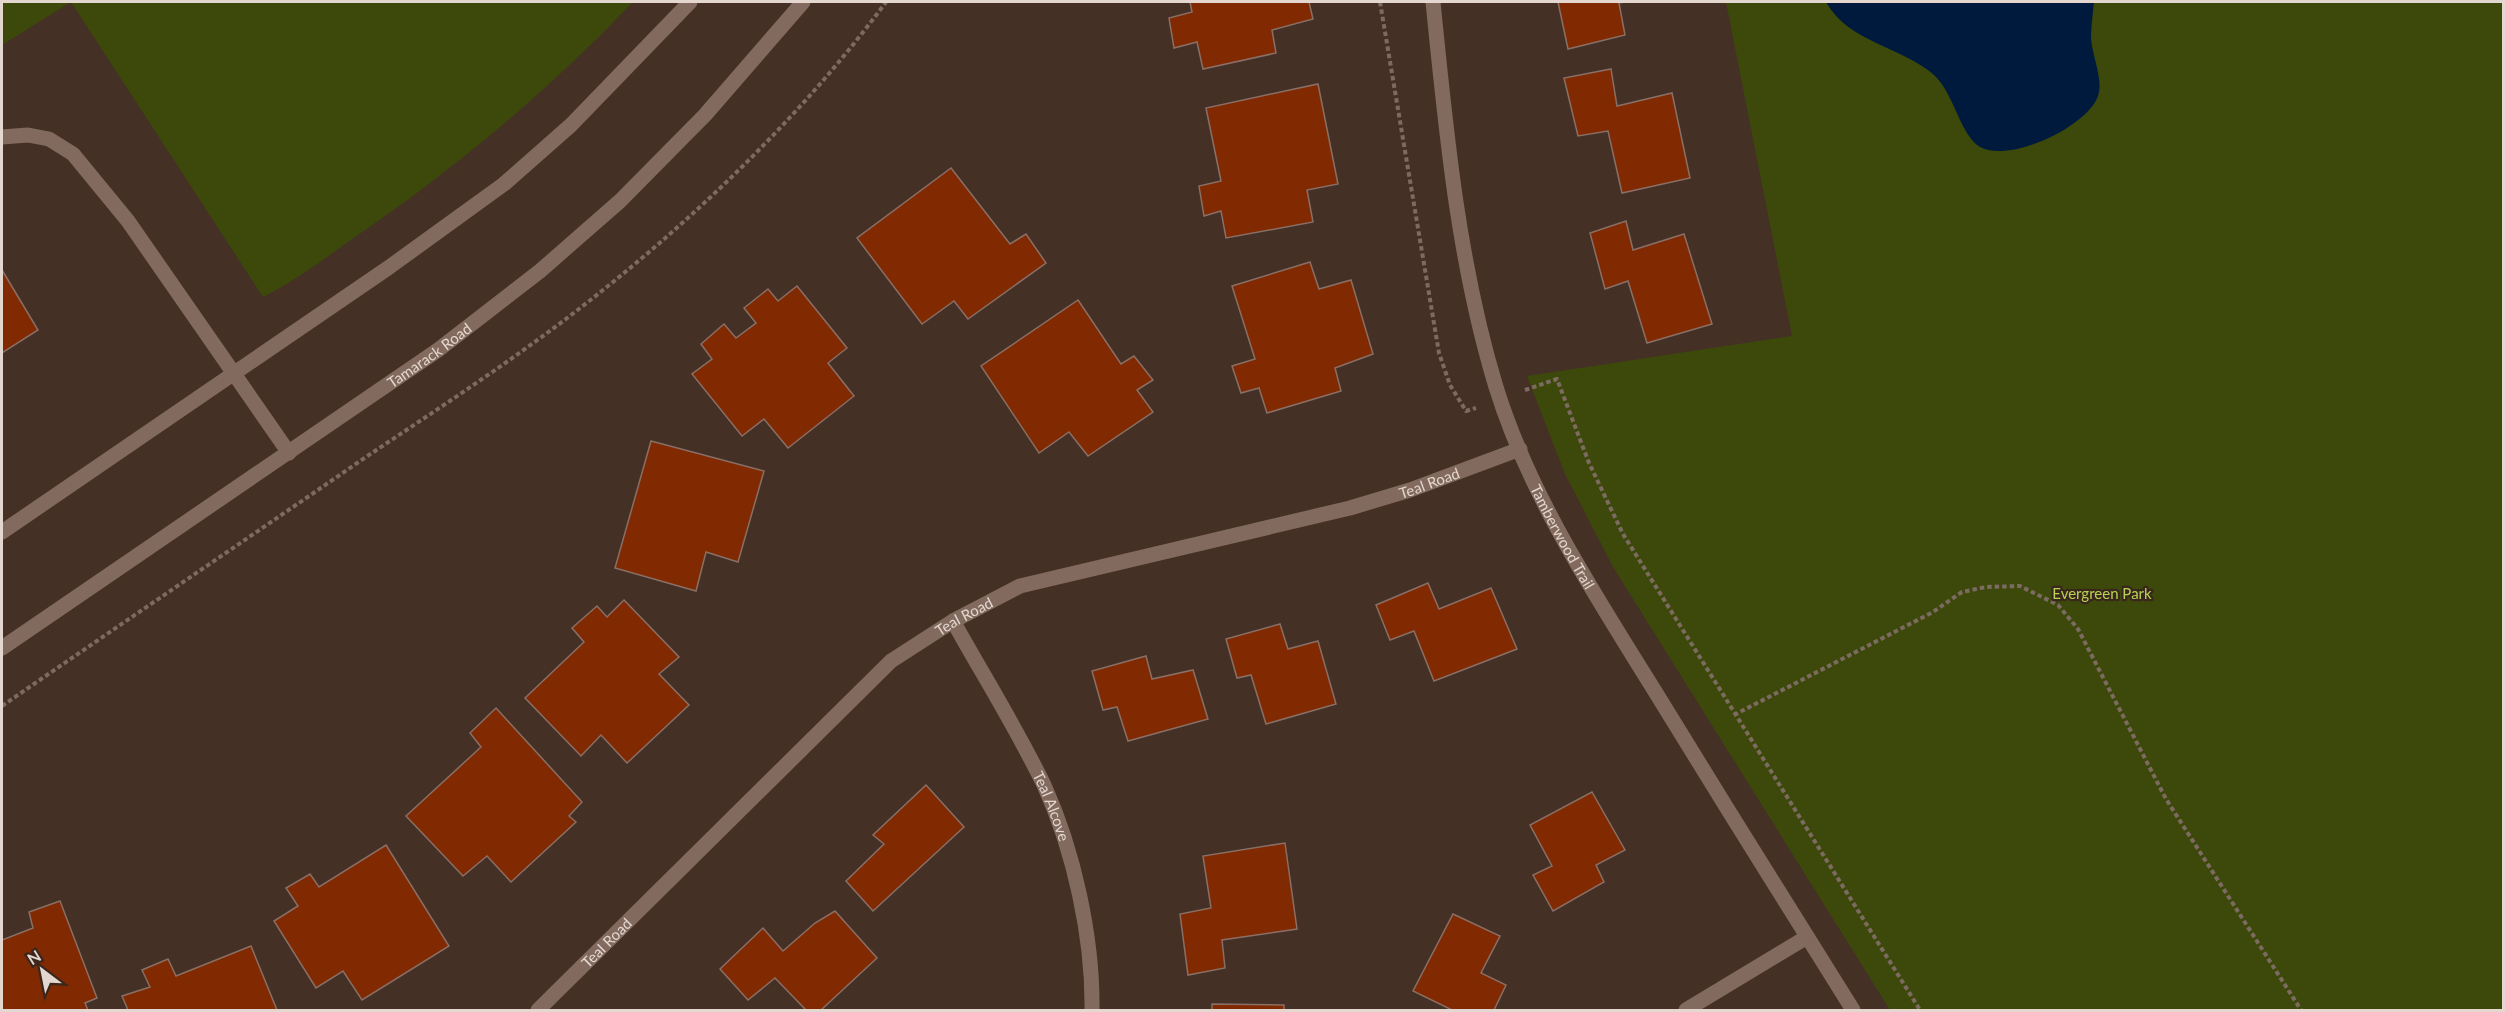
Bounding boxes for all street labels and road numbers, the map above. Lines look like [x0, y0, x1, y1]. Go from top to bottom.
street label: Tamarack Road [384, 319, 475, 391]
street label: Teal Road [1397, 463, 1462, 502]
street label: Tamberwood Trail [1527, 481, 1599, 592]
street label: Teal Road [932, 593, 996, 639]
street label: Teal Alcove [1030, 768, 1074, 843]
street label: Teal Road [577, 914, 635, 971]

